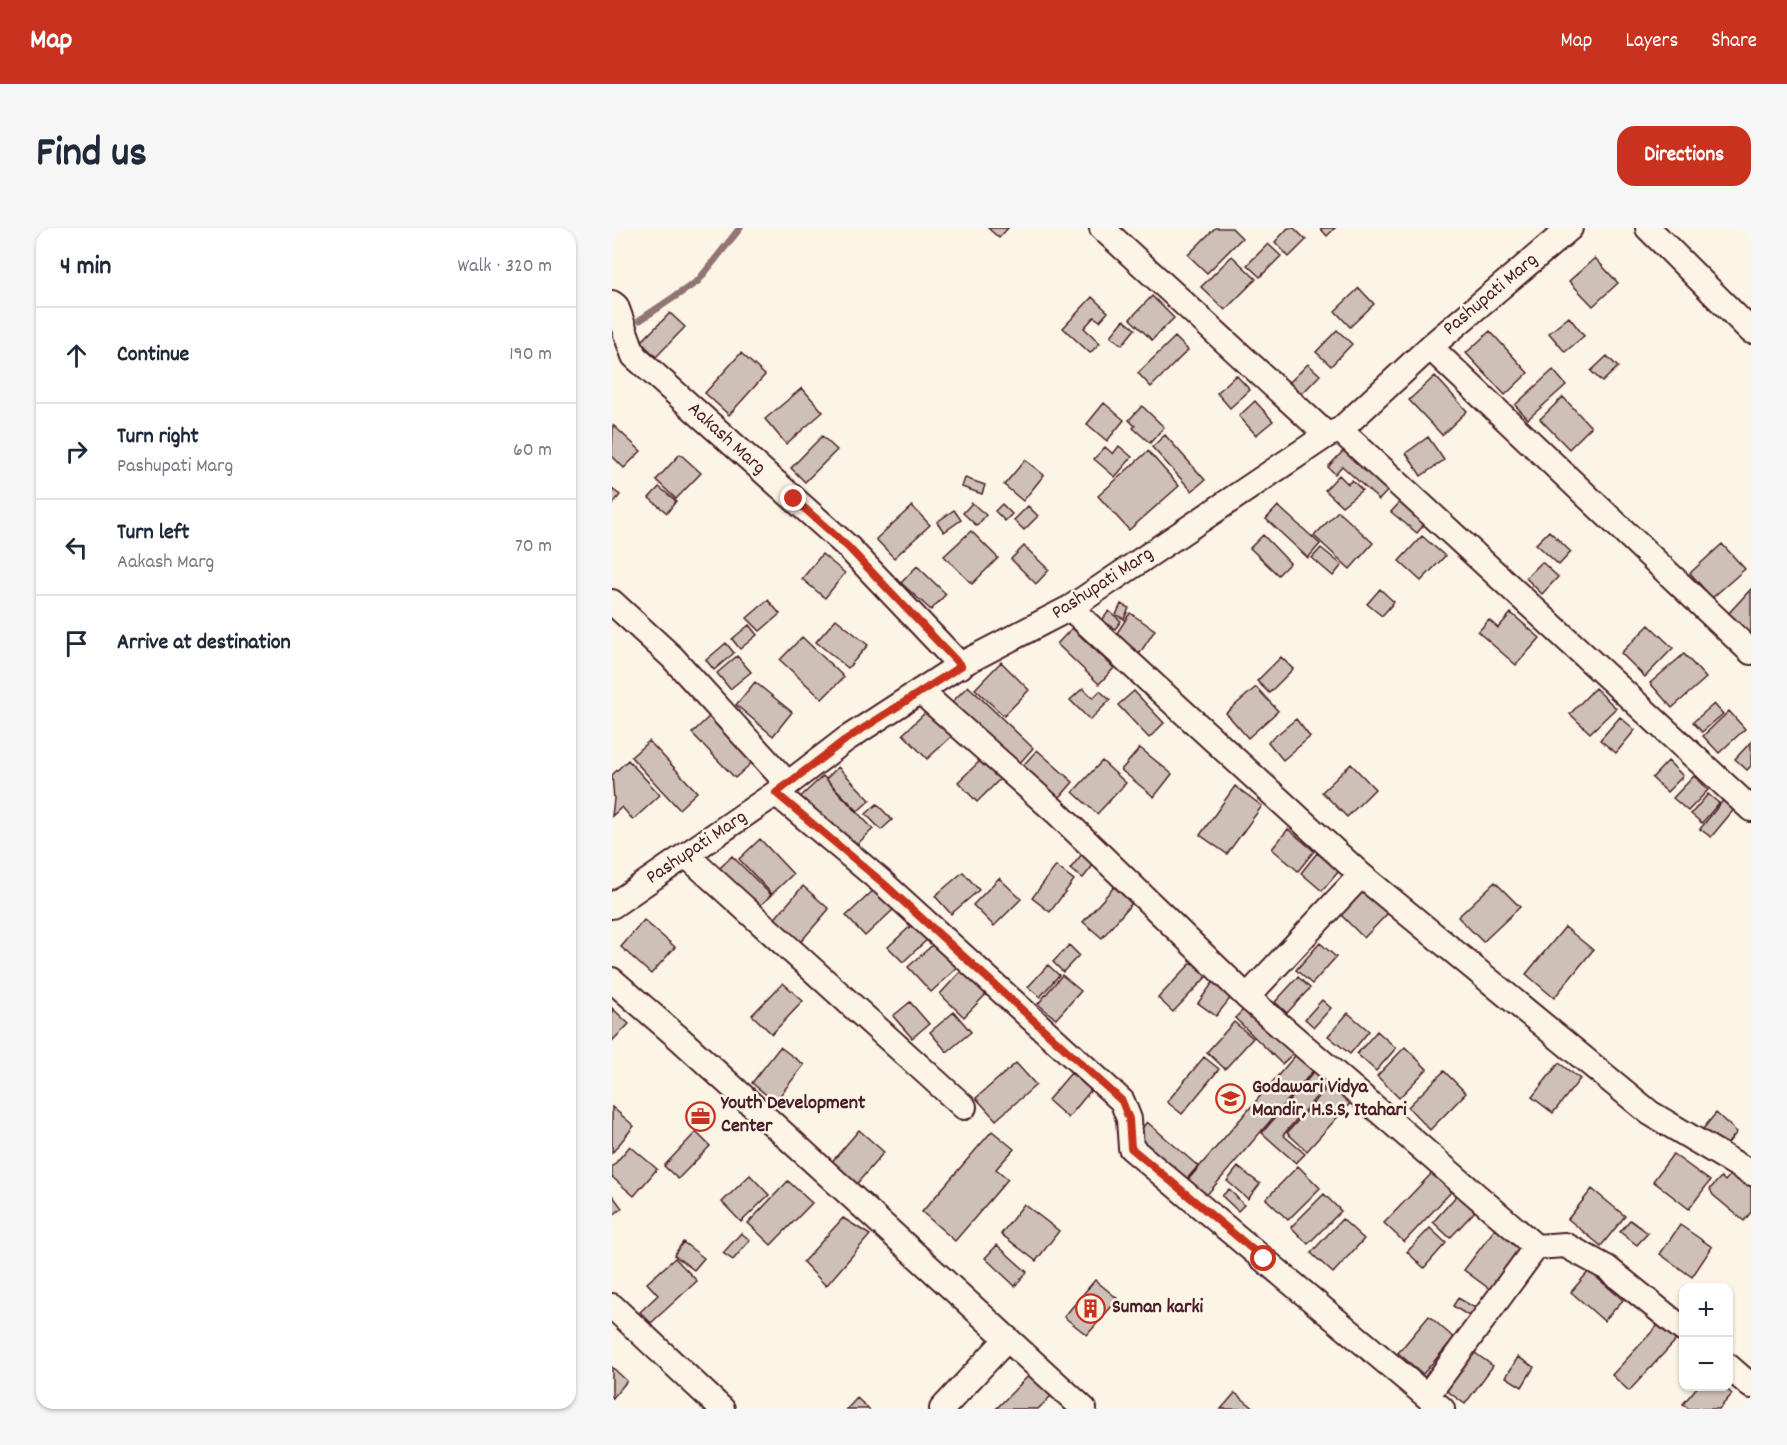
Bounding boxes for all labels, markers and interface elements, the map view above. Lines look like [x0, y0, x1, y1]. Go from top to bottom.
text: Map [30, 22, 72, 62]
text: Map [1561, 27, 1592, 57]
text: Layers [1625, 27, 1678, 57]
text: Share [1711, 27, 1757, 57]
text: Find us [36, 126, 147, 186]
button: Directions [1617, 126, 1751, 186]
street label: Pashupati Marg [1438, 247, 1544, 343]
text: 4 min [60, 249, 111, 286]
text: Walk · 320 m [458, 253, 552, 281]
icon: ahead [60, 339, 93, 372]
text: Continue [117, 340, 189, 371]
text: 190 m [509, 341, 552, 369]
street label: Aakash Marg [680, 396, 772, 482]
text: Turn right [117, 422, 199, 453]
icon: right [60, 435, 93, 468]
text: 60 m [513, 437, 552, 465]
text: Pashupati Marg [117, 453, 233, 481]
route end [780, 485, 806, 511]
text: Turn left [117, 518, 189, 549]
icon: left [60, 531, 93, 564]
text: 70 m [515, 533, 552, 561]
street label: Pashupati Marg [1047, 541, 1159, 627]
text: Aakash Marg [117, 549, 214, 577]
icon: arrive [60, 627, 93, 660]
text: Arrive at destination [117, 628, 291, 659]
street label: Pashupati Marg [641, 804, 753, 892]
place label: Godawari Vidya Mandir, H.S.S, Itahari [1252, 1074, 1407, 1125]
school or university icon: Godawari Vidya Mandir, H.S.S, Itahari [1215, 1083, 1247, 1115]
place label: Youth Development Center [720, 1090, 866, 1141]
office icon: Youth Development Center [684, 1100, 716, 1132]
route start [1250, 1245, 1276, 1271]
map controls [1679, 1283, 1733, 1391]
button: + [1679, 1283, 1733, 1337]
building icon: Suman karki [1075, 1292, 1107, 1324]
place label: Suman karki [1112, 1294, 1204, 1322]
button: − [1679, 1337, 1733, 1391]

